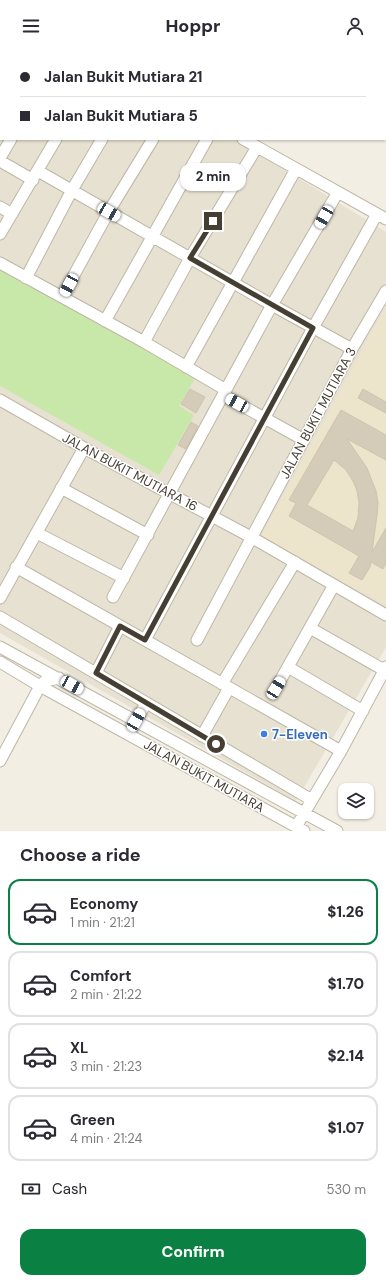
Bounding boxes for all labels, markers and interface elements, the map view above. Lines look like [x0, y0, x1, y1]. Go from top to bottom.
text: Hoppr [165, 14, 221, 38]
icon: menu [20, 15, 42, 37]
icon: person [344, 15, 366, 37]
text: Jalan Bukit Mutiara 21 [44, 67, 203, 87]
text: Jalan Bukit Mutiara 5 [44, 106, 198, 126]
callout: 2 min [180, 163, 246, 191]
text: 2 min [196, 168, 230, 185]
car [96, 201, 122, 223]
car [313, 204, 335, 230]
route end [204, 212, 222, 230]
car [58, 272, 80, 298]
street label: JALAN BUKIT MUTIARA 3 [276, 344, 360, 482]
car [224, 392, 250, 414]
street label: JALAN BUKIT MUTIARA 16 [59, 429, 201, 515]
car [59, 674, 85, 696]
car [265, 675, 287, 701]
car [125, 707, 147, 733]
place label: 7-Eleven [272, 726, 328, 743]
marker: 7-Eleven [259, 729, 269, 739]
route start [207, 735, 225, 753]
street label: JALAN BUKIT MUTIARA [141, 736, 268, 816]
map controls [338, 783, 374, 819]
button: layers [338, 783, 374, 819]
text: Choose a ride [20, 843, 141, 867]
icon: car [22, 894, 58, 930]
text: Economy [70, 894, 138, 914]
text: $1.26 [327, 902, 364, 922]
text: 1 min · 21:21 [70, 914, 135, 931]
icon: car [22, 966, 58, 1002]
text: Comfort [70, 966, 131, 986]
text: $1.70 [327, 974, 364, 994]
text: 2 min · 21:22 [70, 986, 142, 1003]
icon: car [22, 1038, 58, 1074]
text: XL [70, 1038, 88, 1058]
text: $2.14 [328, 1046, 364, 1066]
text: 3 min · 21:23 [70, 1058, 142, 1075]
icon: car [22, 1110, 58, 1146]
text: Green [70, 1110, 115, 1130]
text: $1.07 [328, 1118, 364, 1138]
text: 4 min · 21:24 [70, 1130, 142, 1147]
icon: cash [20, 1178, 42, 1200]
text: Cash [52, 1179, 87, 1199]
text: 530 m [326, 1181, 366, 1198]
button: Confirm [20, 1229, 366, 1275]

